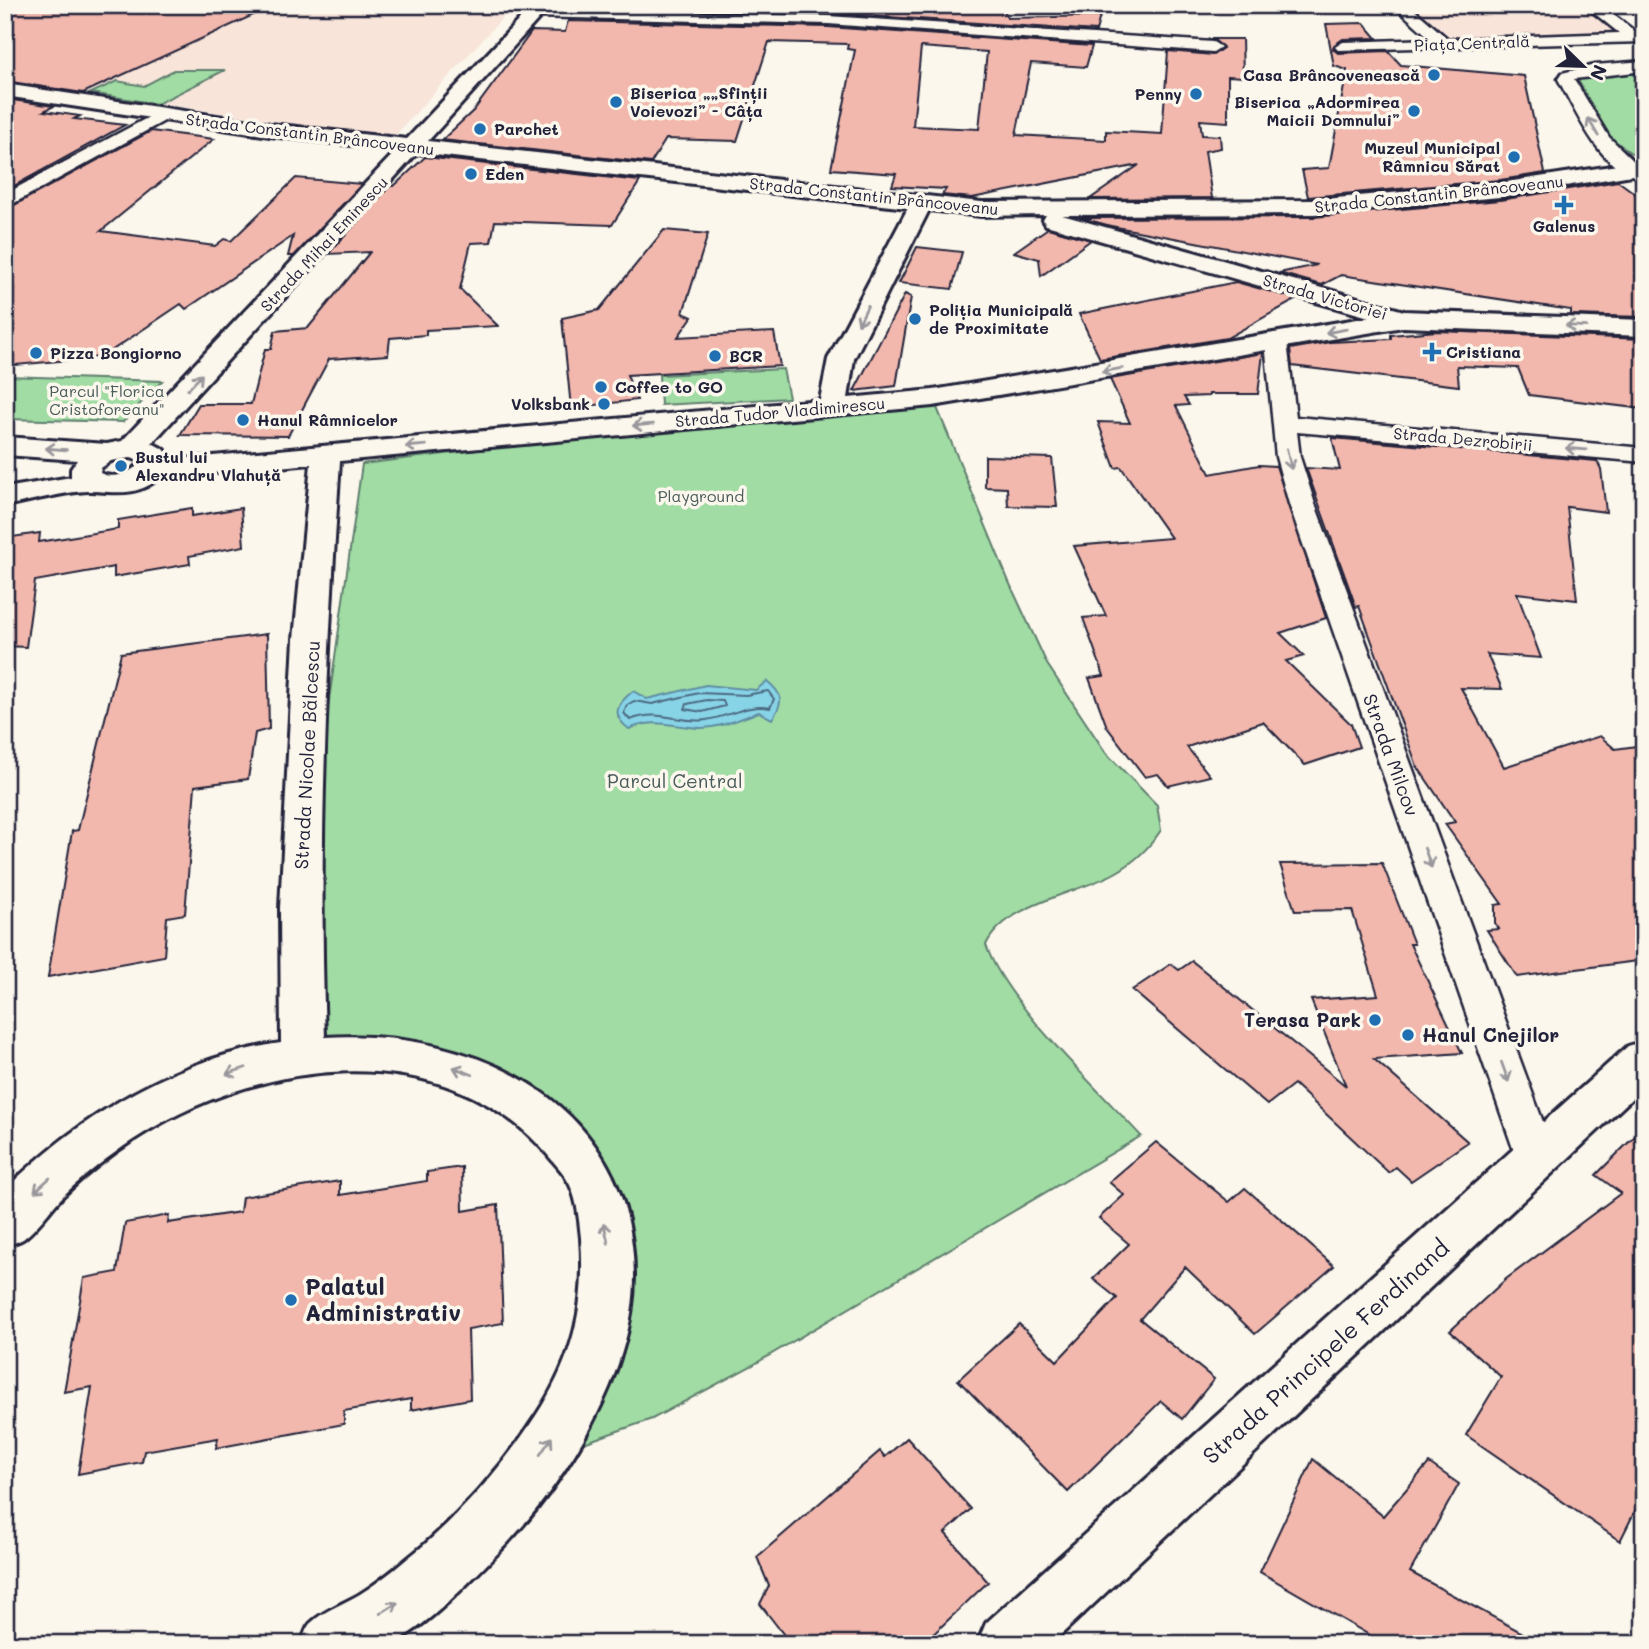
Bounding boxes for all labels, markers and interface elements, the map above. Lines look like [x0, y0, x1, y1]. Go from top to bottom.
street label: Piața Centrală [1414, 30, 1530, 56]
north arrow [1548, 32, 1618, 102]
text: N [1585, 61, 1613, 84]
place label: Casa Brâncovenească [1243, 64, 1420, 85]
marker: Casa Brâncovenească [1426, 67, 1442, 83]
place label: Biserica „„Sfinții Voievozi” - Câța [630, 82, 768, 122]
place label: Penny [1134, 83, 1182, 104]
marker: Penny [1188, 86, 1204, 102]
place label: Biserica „Adormirea Maicii Domnului” [1234, 91, 1400, 130]
marker: Biserica „„Sfinții Voievozi” - Câța [608, 94, 624, 110]
marker: Biserica „Adormirea Maicii Domnului” [1406, 103, 1422, 119]
street label: Strada Constantin Brâncoveanu [185, 108, 436, 159]
place label: Parchet [494, 118, 559, 139]
one-way arrow [1586, 118, 1600, 138]
marker: Parchet [472, 121, 488, 137]
place label: Muzeul Municipal Râmnicu Sărat [1364, 137, 1500, 176]
marker: Muzeul Municipal Râmnicu Sărat [1506, 149, 1522, 165]
place label: Eden [485, 163, 524, 184]
marker: Eden [463, 166, 479, 182]
street label: Strada Constantin Brâncoveanu [1313, 170, 1565, 217]
street label: Strada Mihai Eminescu [255, 172, 392, 316]
street label: Strada Constantin Brâncoveanu [748, 172, 1000, 219]
marker: Galenus [1556, 197, 1572, 213]
place label: Galenus [1533, 215, 1595, 236]
street label: Strada Victoriei [1261, 269, 1390, 324]
place label: Poliția Municipală de Proximitate [929, 299, 1073, 338]
one-way arrow [856, 304, 870, 325]
marker: Poliția Municipală de Proximitate [907, 311, 923, 327]
one-way arrow [1564, 319, 1587, 332]
one-way arrow [1325, 325, 1348, 338]
place label: Cristiana [1446, 341, 1521, 362]
place label: Pizza Bongiorno [50, 342, 182, 363]
marker: Cristiana [1424, 344, 1440, 360]
marker: Pizza Bongiorno [28, 345, 44, 361]
place label: BCR [729, 345, 763, 366]
marker: BCR [707, 348, 723, 364]
one-way arrow [1101, 364, 1124, 377]
one-way arrow [187, 374, 204, 391]
place label: Coffee to GO [615, 376, 723, 397]
marker: Coffee to GO [593, 379, 609, 395]
park label: Parcul "Florica Cristoforeanu" [49, 380, 165, 419]
street label: Strada Tudor Vladimirescu [674, 392, 886, 431]
place label: Volksbank [511, 393, 590, 414]
marker: Volksbank [596, 396, 612, 412]
place label: Hanul Râmnicelor [257, 409, 398, 430]
marker: Hanul Râmnicelor [235, 412, 251, 428]
one-way arrow [632, 419, 655, 432]
street label: Strada Dezrobirii [1393, 422, 1533, 455]
one-way arrow [406, 440, 428, 453]
one-way arrow [45, 442, 68, 455]
one-way arrow [1565, 442, 1588, 455]
place label: Bustul lui Alexandru Vlahuță [135, 446, 281, 486]
one-way arrow [1283, 447, 1296, 469]
marker: Bustul lui Alexandru Vlahuță [113, 458, 129, 474]
park label: Playground [658, 485, 744, 506]
street label: Strada Nicolae Bălcescu [288, 640, 325, 870]
street label: Strada Milcov [1358, 690, 1425, 820]
park label: Parcul Central [607, 768, 743, 793]
one-way arrow [1423, 847, 1436, 869]
place label: Terasa Park [1244, 1007, 1361, 1032]
marker: Terasa Park [1367, 1012, 1383, 1028]
place label: Hanul Cnejilor [1422, 1022, 1559, 1047]
marker: Hanul Cnejilor [1400, 1027, 1416, 1043]
one-way arrow [1500, 1061, 1512, 1083]
one-way arrow [453, 1064, 475, 1077]
one-way arrow [225, 1065, 247, 1078]
one-way arrow [33, 1177, 51, 1193]
one-way arrow [599, 1222, 613, 1245]
street label: Strada Principele Ferdinand [1196, 1233, 1455, 1470]
place label: Palatul Administrativ [305, 1271, 461, 1327]
marker: Palatul Administrativ [283, 1292, 299, 1308]
one-way arrow [539, 1437, 554, 1456]
one-way arrow [379, 1601, 399, 1615]

